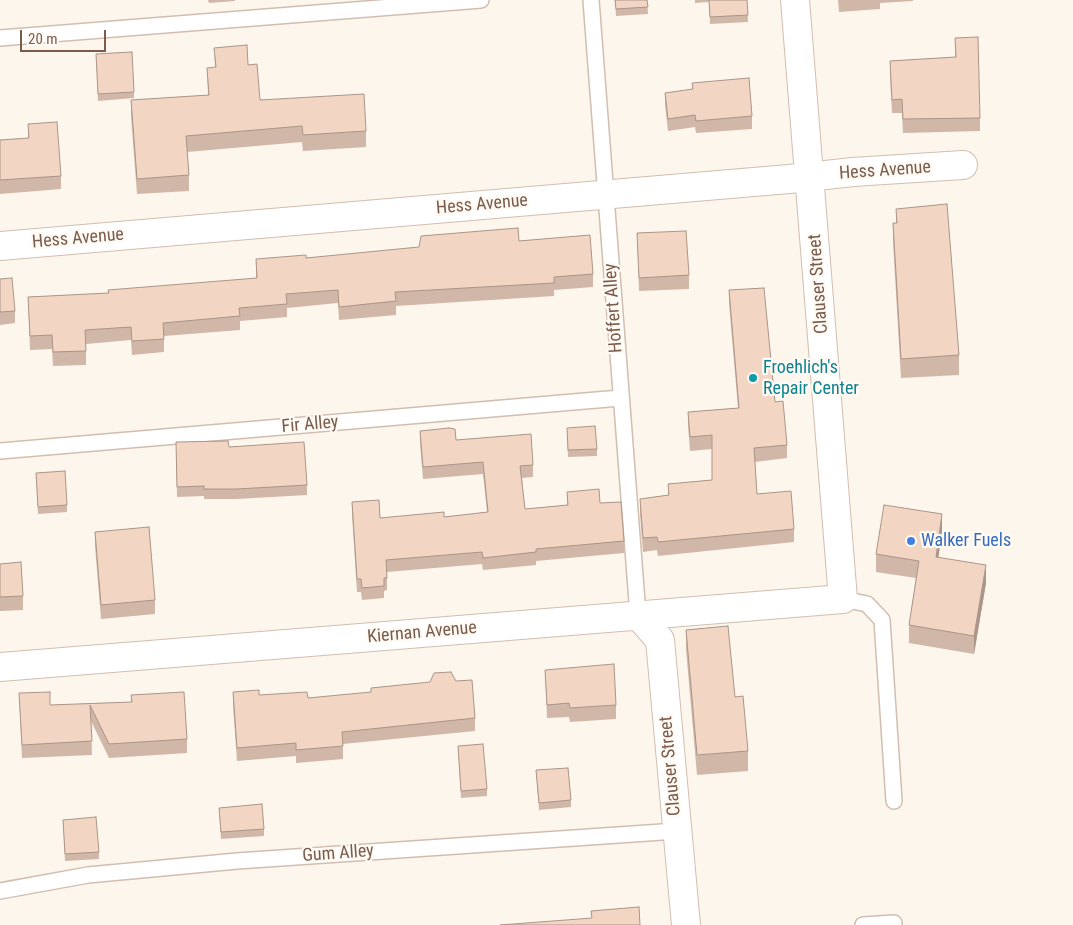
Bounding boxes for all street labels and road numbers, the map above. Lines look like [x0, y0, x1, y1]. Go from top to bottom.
street label: Hess Avenue [838, 157, 932, 185]
street label: Hess Avenue [435, 190, 529, 220]
street label: Hess Avenue [31, 224, 125, 254]
street label: Clauser Street [805, 233, 833, 335]
street label: Hoffert Alley [600, 263, 628, 353]
street label: Fir Alley [281, 412, 339, 438]
street label: Kiernan Avenue [366, 617, 478, 649]
street label: Clauser Street [656, 715, 686, 817]
street label: Gum Alley [302, 841, 374, 867]

